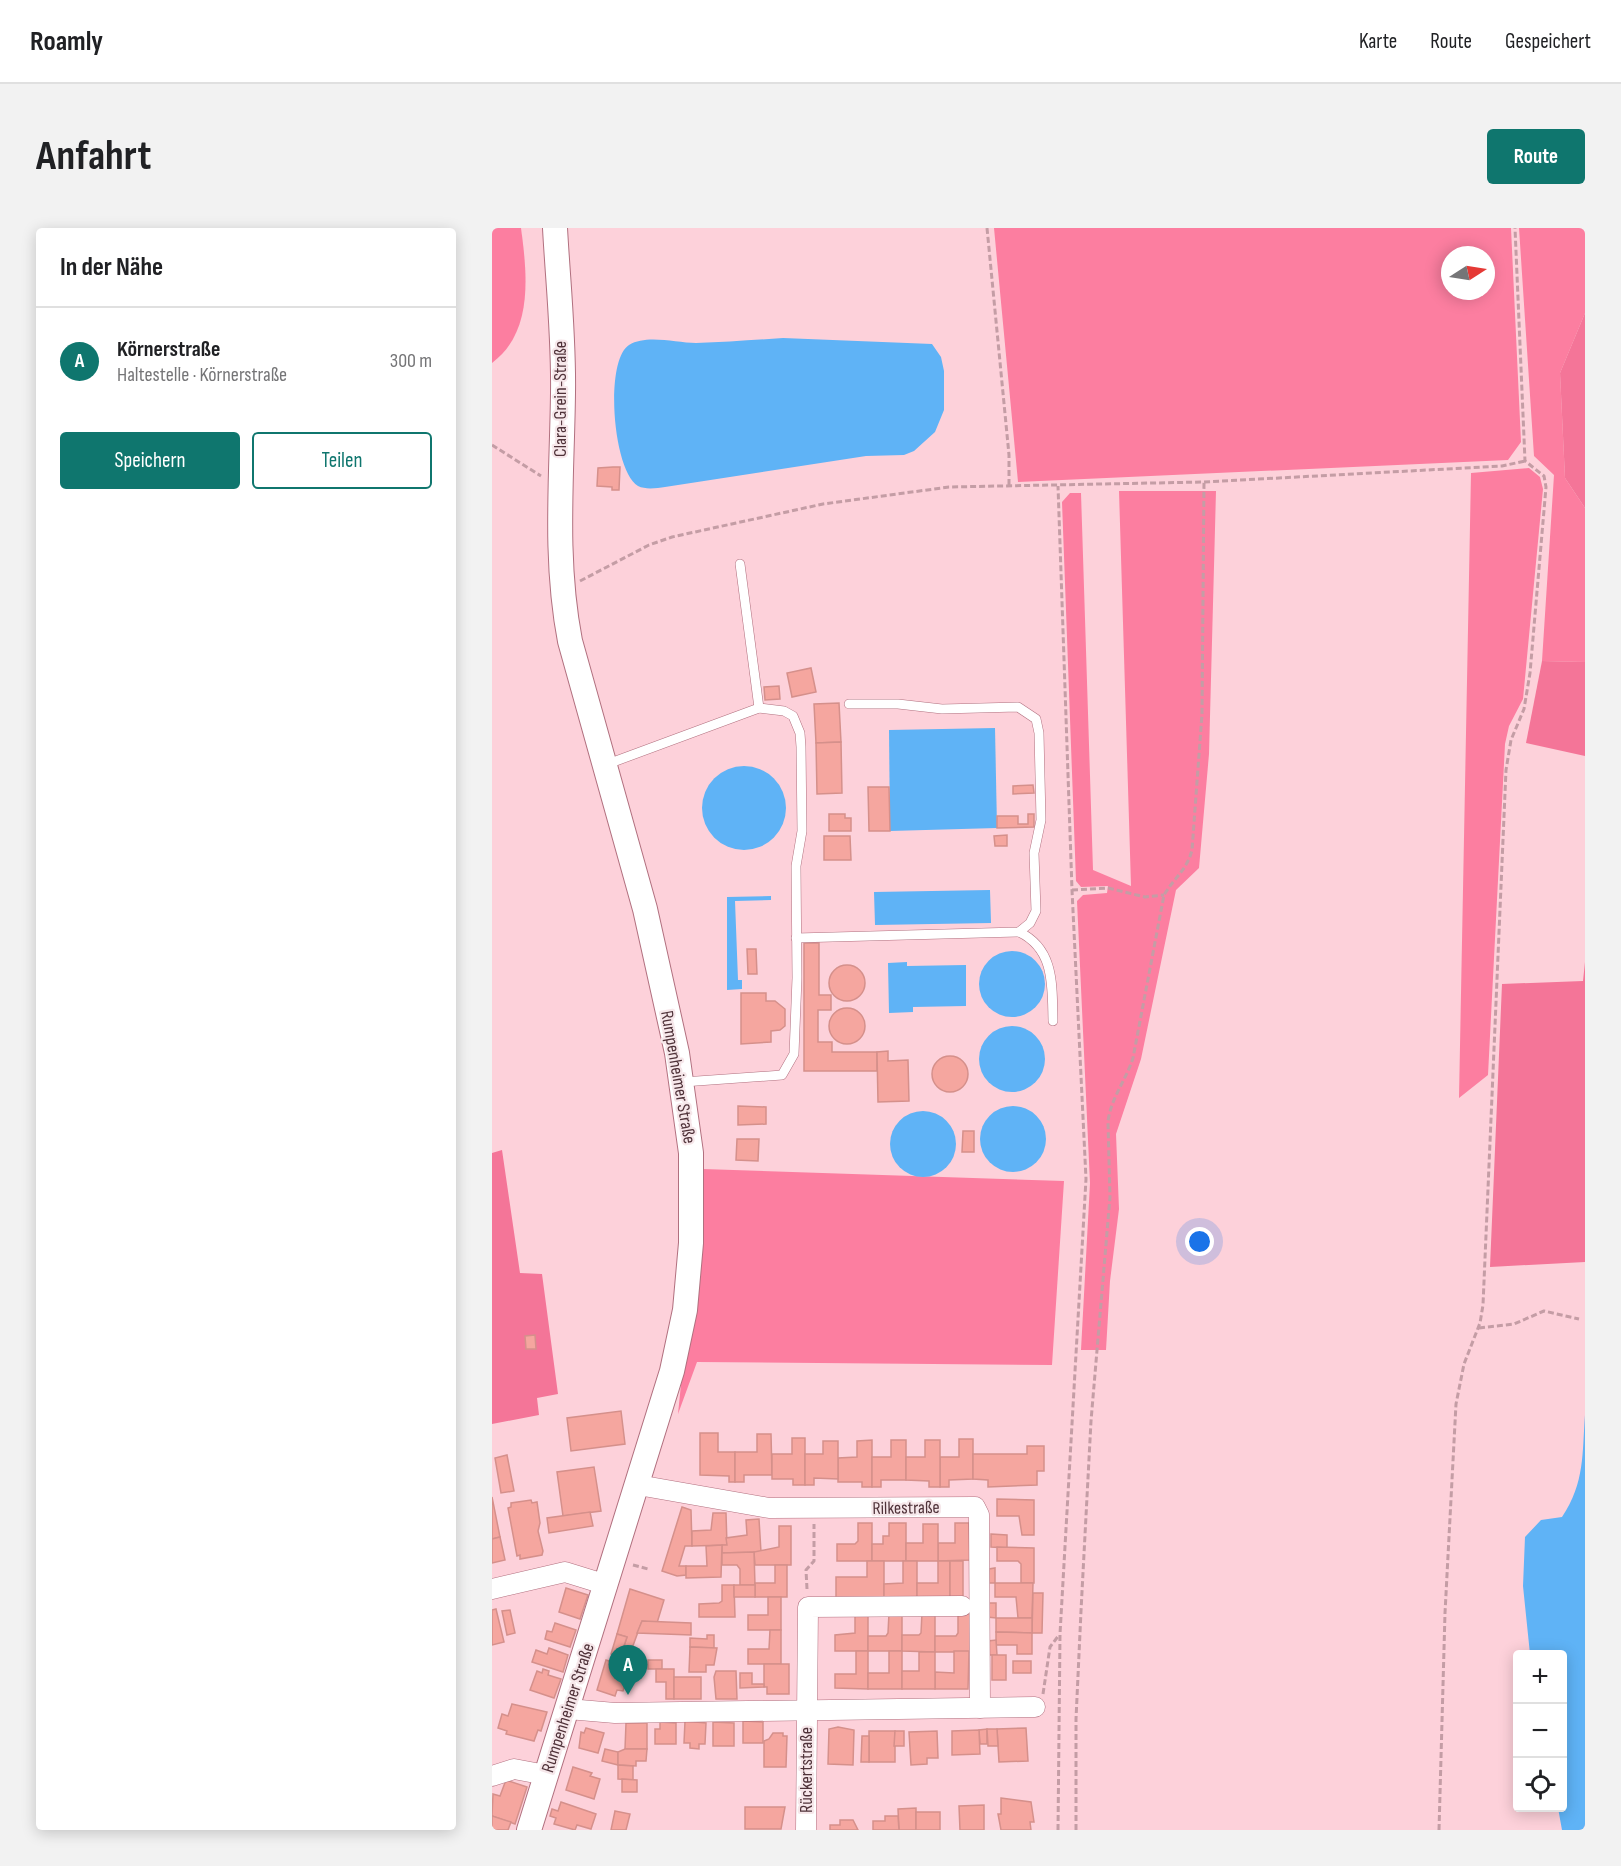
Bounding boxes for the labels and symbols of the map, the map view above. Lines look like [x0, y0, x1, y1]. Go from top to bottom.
north arrow [1441, 246, 1495, 300]
street label: Clara-Grein-Straße [550, 341, 571, 457]
street label: Rumpenheimer Straße [656, 1009, 700, 1145]
your location [1185, 1227, 1214, 1256]
street label: Rilkestraße [872, 1497, 940, 1519]
street label: Rumpenheimer Straße [537, 1641, 599, 1775]
pin: A [608, 1646, 648, 1695]
street label: Rückertstraße [796, 1727, 817, 1813]

